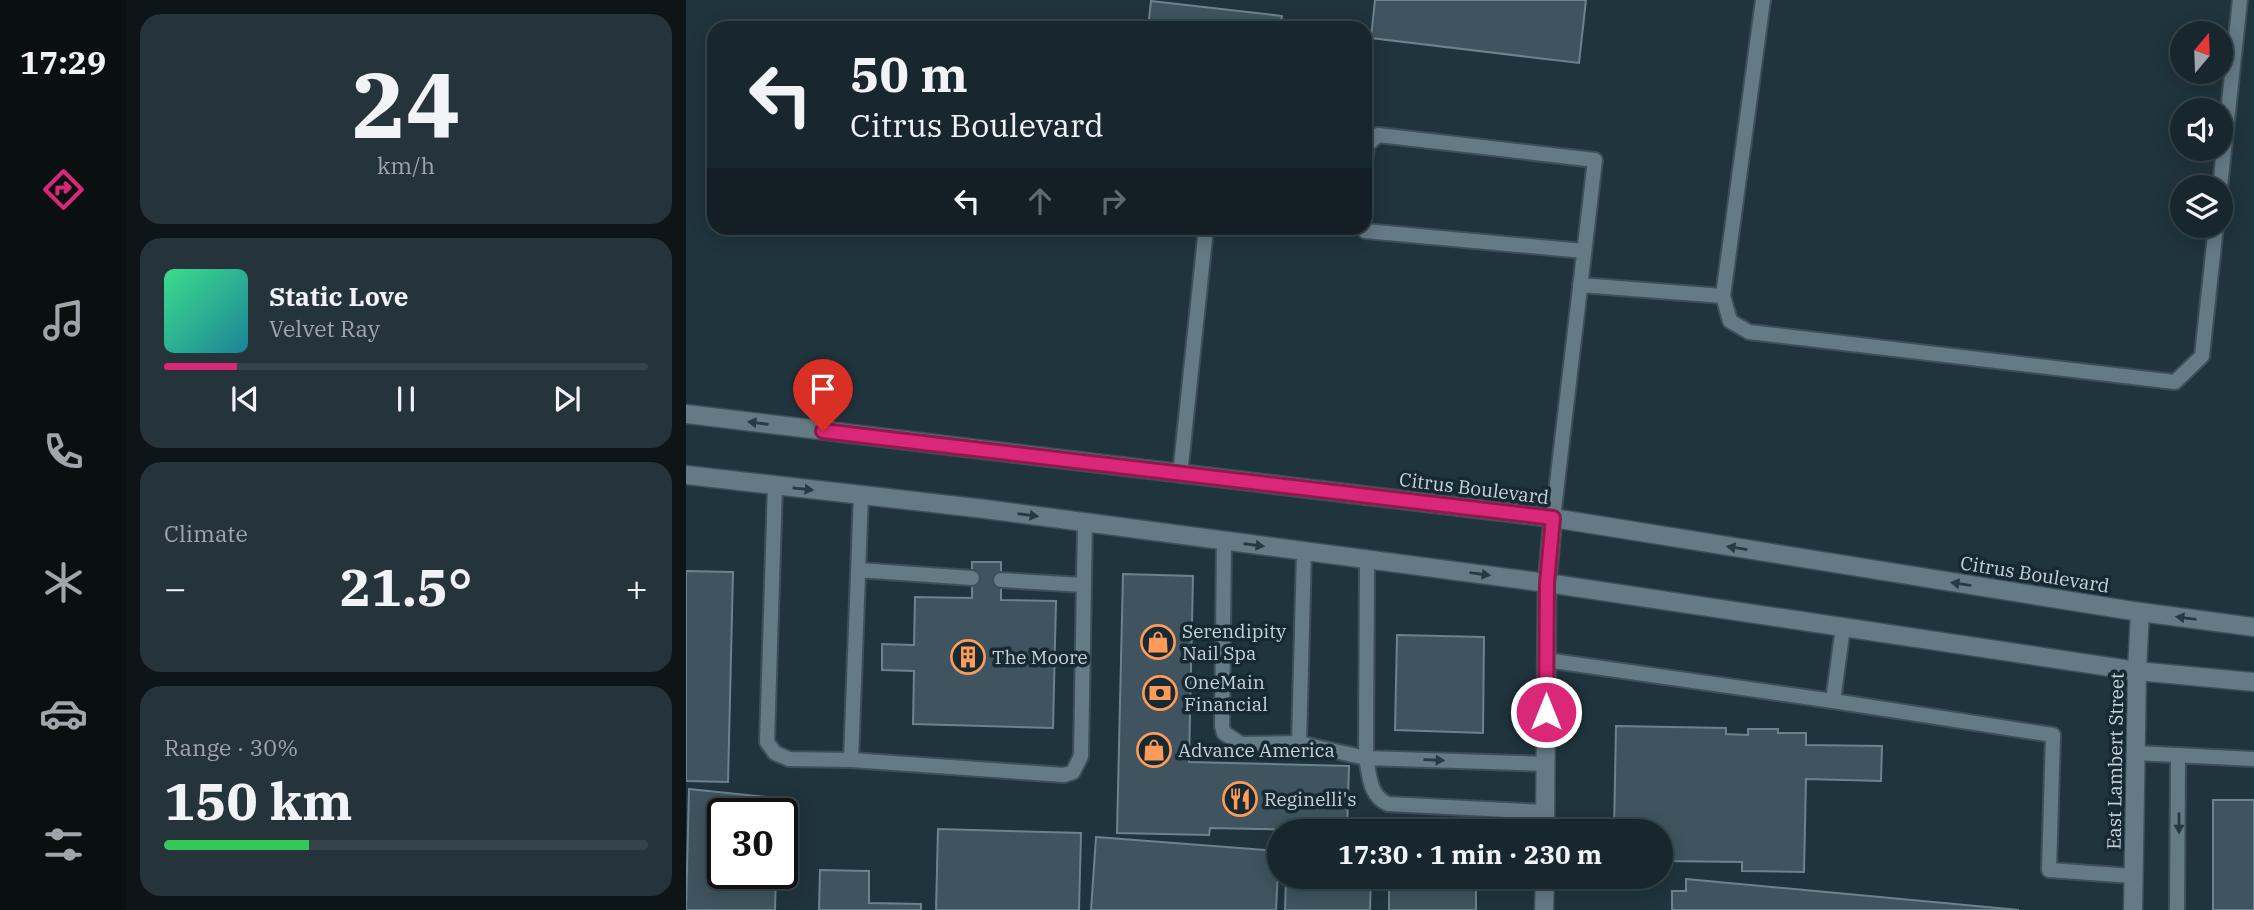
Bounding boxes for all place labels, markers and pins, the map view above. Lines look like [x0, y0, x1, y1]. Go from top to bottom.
pin [793, 359, 853, 431]
place label: Serendipity Nail Spa [1182, 619, 1287, 665]
shop icon: Serendipity Nail Spa [1139, 623, 1177, 661]
building icon: The Moore [949, 638, 987, 676]
place label: The Moore [992, 645, 1088, 669]
place label: OneMain Financial [1184, 670, 1268, 716]
bank icon: OneMain Financial [1141, 674, 1179, 712]
shop icon: Advance America [1135, 731, 1173, 769]
place label: Advance America [1178, 738, 1335, 762]
restaurant icon: Reginelli's [1221, 780, 1259, 818]
place label: Reginelli's [1264, 787, 1357, 811]

